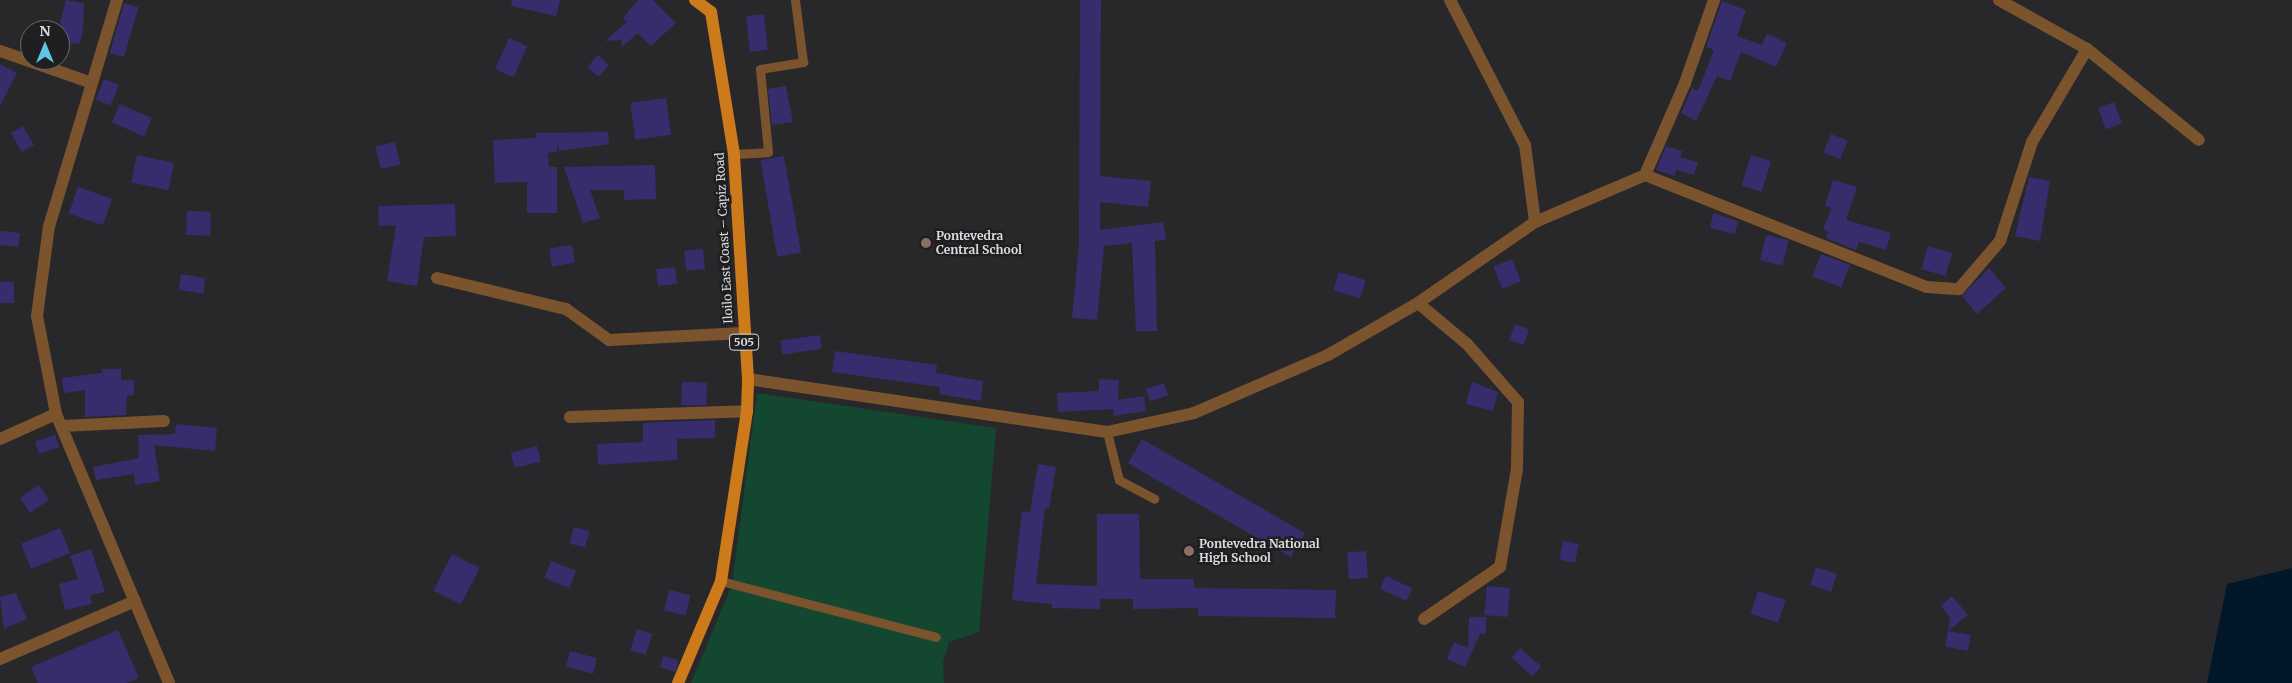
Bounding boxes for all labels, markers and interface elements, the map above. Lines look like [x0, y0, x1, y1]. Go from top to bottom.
north arrow [20, 20, 70, 70]
text: N [39, 22, 51, 40]
street label: Iloilo East Coast – Capiz Road [712, 152, 736, 324]
place label: Pontevedra Central School [936, 229, 1022, 257]
marker: Pontevedra Central School [920, 237, 932, 249]
road number: 505 [729, 334, 759, 351]
place label: Pontevedra National High School [1199, 537, 1320, 565]
marker: Pontevedra National High School [1183, 545, 1195, 557]

